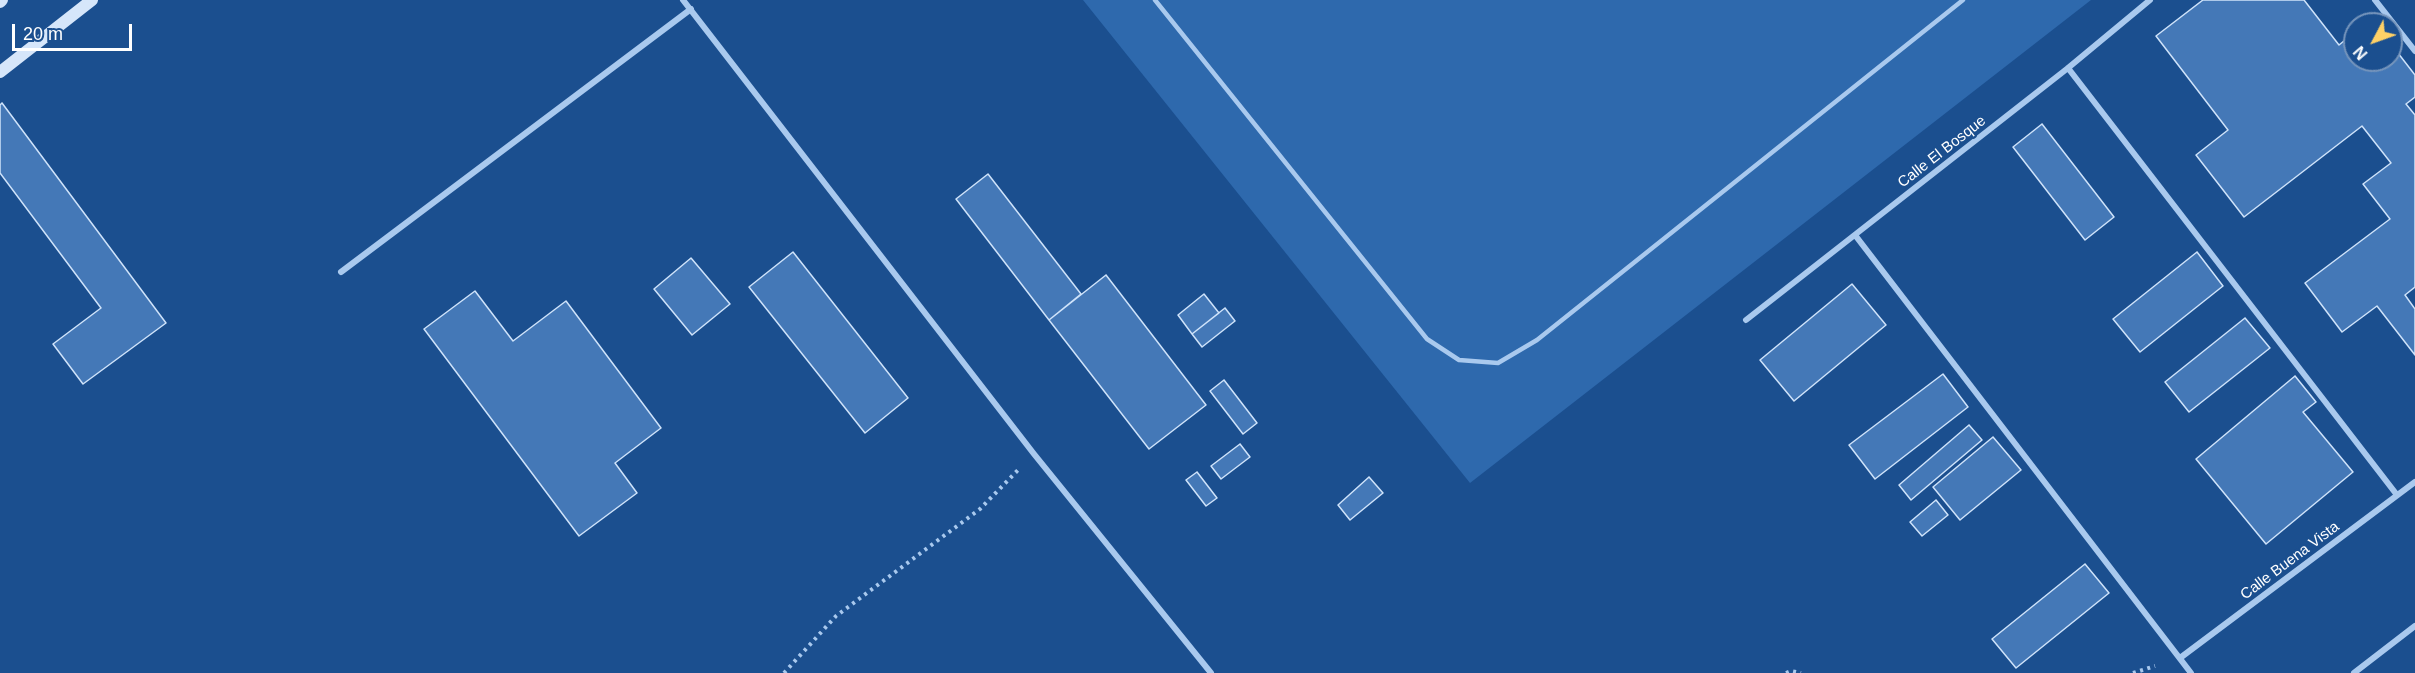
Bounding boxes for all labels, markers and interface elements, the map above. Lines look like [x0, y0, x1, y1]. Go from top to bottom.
scale bar [15, 12, 135, 50]
north arrow [2343, 12, 2403, 72]
text: 20 m [23, 24, 63, 44]
text: N [2350, 43, 2371, 63]
street label: Calle El Bosque [1894, 112, 1990, 192]
street label: Calle Buena Vista [2237, 518, 2343, 604]

